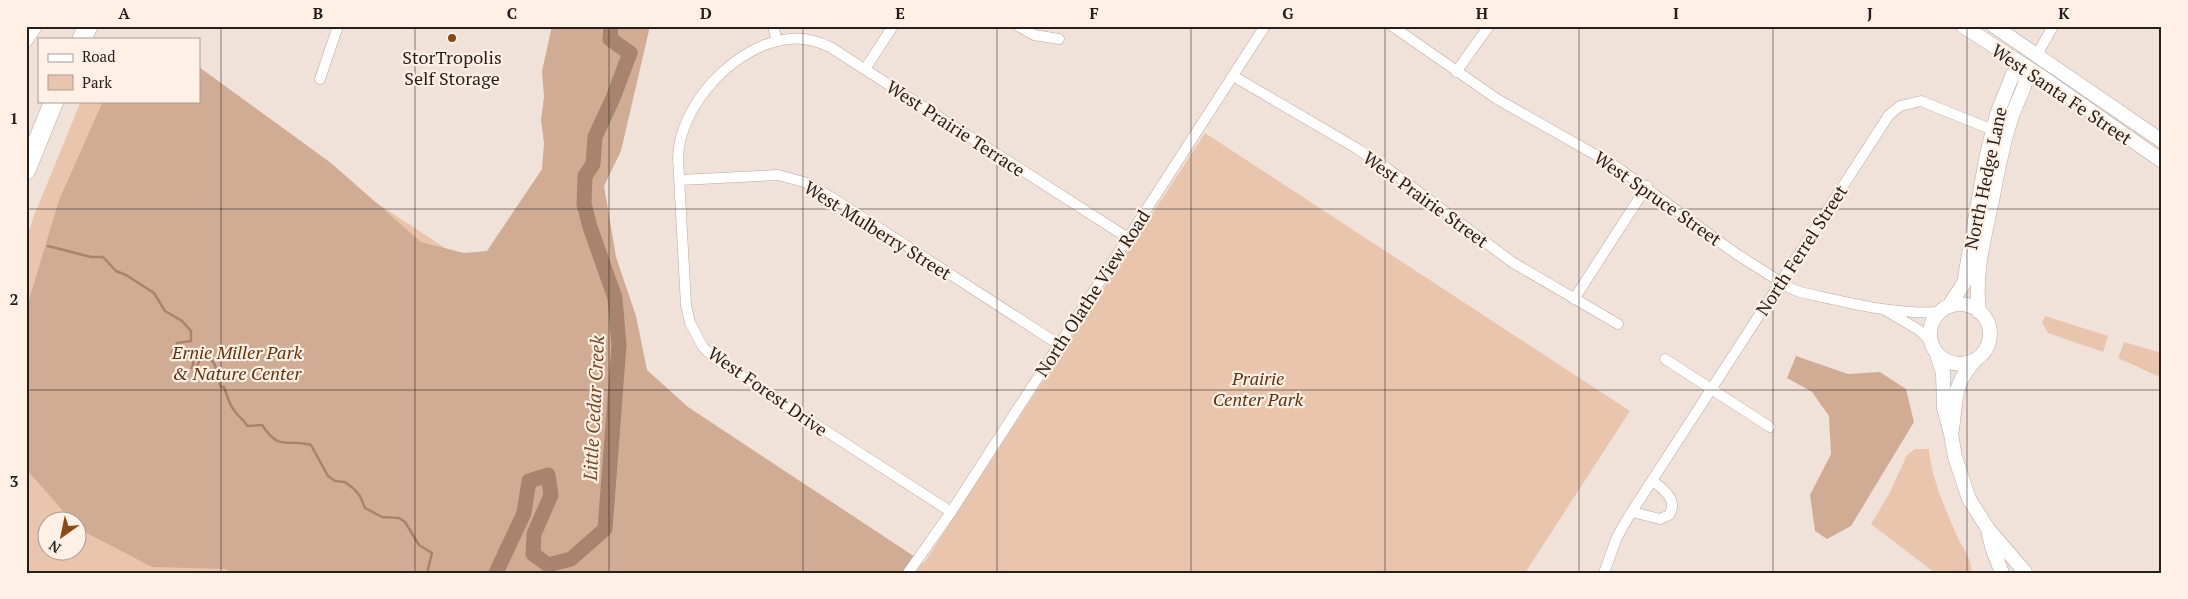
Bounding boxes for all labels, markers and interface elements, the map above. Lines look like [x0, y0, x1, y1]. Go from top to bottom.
text: A [118, 2, 130, 24]
text: B [313, 2, 323, 24]
text: C [507, 2, 517, 24]
text: D [700, 2, 712, 24]
text: E [895, 2, 905, 24]
text: F [1089, 2, 1099, 24]
text: G [1282, 2, 1294, 24]
text: H [1476, 2, 1488, 24]
text: I [1673, 2, 1679, 24]
text: J [1867, 2, 1873, 24]
text: K [2058, 2, 2070, 24]
marker: StorTropolis Self Storage [446, 32, 458, 44]
legend [38, 38, 200, 102]
street label: West Santa Fe Street [1987, 38, 2137, 150]
place label: StorTropolis Self Storage [402, 45, 502, 90]
text: Road [82, 46, 115, 66]
text: Park [82, 72, 112, 92]
street label: West Prairie Terrace [882, 74, 1030, 182]
street label: North Hedge Lane [1958, 104, 2012, 252]
text: 1 [9, 107, 19, 129]
street label: West Prairie Street [1358, 145, 1494, 253]
street label: West Spruce Street [1590, 145, 1727, 251]
street label: West Mulberry Street [800, 175, 956, 285]
street label: North Ferrel Street [1750, 180, 1852, 320]
street label: North Olathe View Road [1029, 205, 1155, 381]
text: 2 [9, 288, 19, 310]
water label: Little Cedar Creek [577, 334, 609, 482]
park label: Ernie Miller Park & Nature Center [171, 340, 302, 385]
street label: West Forest Drive [703, 341, 833, 441]
park label: Prairie Center Park [1213, 366, 1303, 411]
text: 3 [9, 470, 19, 492]
north arrow [38, 512, 88, 562]
text: N [45, 536, 64, 558]

